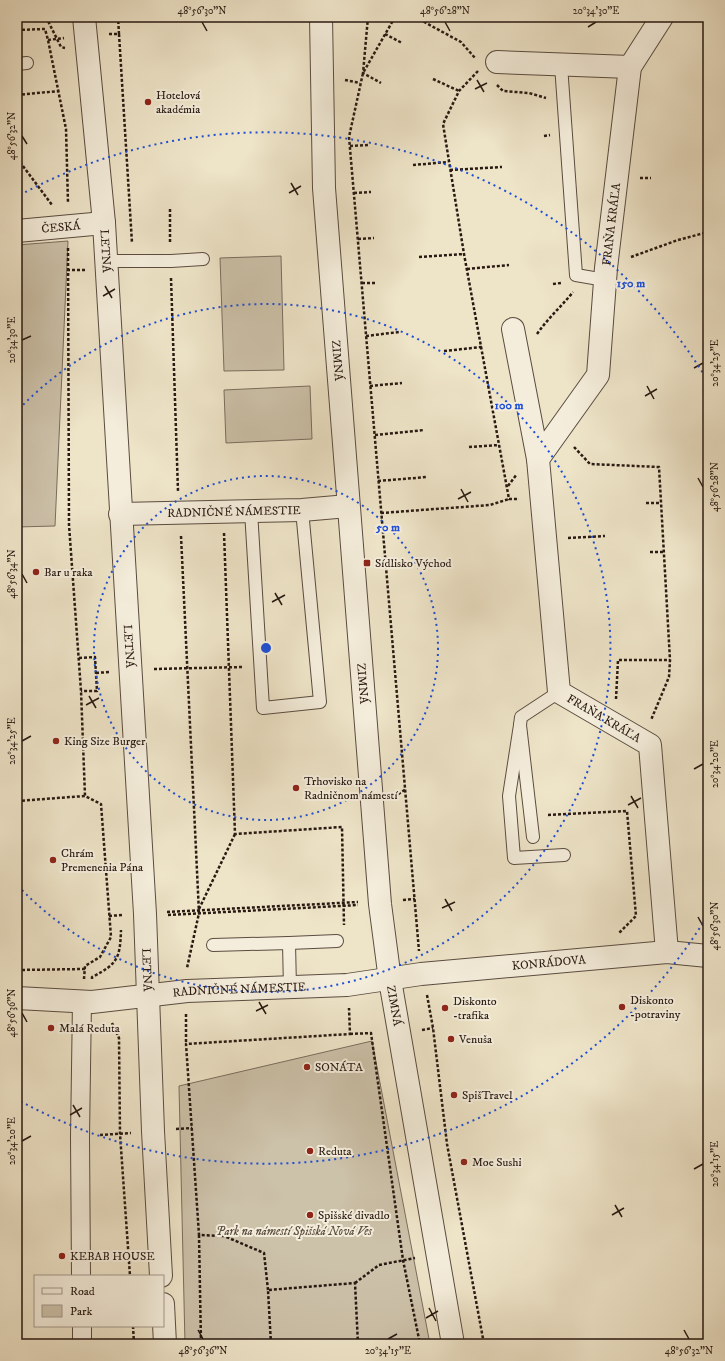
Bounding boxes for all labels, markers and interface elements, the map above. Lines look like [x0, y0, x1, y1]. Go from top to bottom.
text: 48°56'30"N [178, 5, 226, 17]
text: 48°56'28"N [420, 5, 470, 17]
text: 20°34'30"E [573, 5, 619, 17]
place label: Hotelová akadémia [156, 88, 201, 117]
marker: Hotelová akadémia [143, 97, 153, 107]
text: 48°56'32"N [6, 112, 18, 160]
street label: FRAŇA KRÁĽA [599, 182, 624, 267]
street label: ČESKÁ [41, 218, 81, 237]
street label: LETNÁ [96, 229, 114, 274]
text: 150 m [617, 276, 645, 291]
text: 20°34'30"E [6, 317, 18, 363]
text: 20°34'25"E [709, 339, 721, 387]
street label: ZIMNÁ [328, 340, 346, 382]
text: 100 m [495, 398, 523, 413]
text: 48°56'28"N [709, 462, 721, 512]
street label: RADNIČNÉ NÁMESTIE [167, 503, 301, 521]
text: 50 m [375, 520, 400, 535]
text: 48°56'34"N [6, 549, 18, 599]
place label: Sídlisko Východ [375, 556, 452, 571]
marker: Sídlisko Východ [362, 558, 372, 568]
place label: Bar u raka [44, 565, 94, 580]
marker: Bar u raka [31, 567, 41, 577]
street label: LETNÁ [120, 624, 137, 669]
centre of rings [259, 641, 273, 655]
street label: ZIMNÁ [353, 663, 371, 705]
street label: FRAŇA KRÁĽA [564, 691, 644, 746]
text: 20°34'25"E [6, 717, 18, 765]
place label: King Size Burger [64, 734, 146, 749]
marker: King Size Burger [51, 736, 61, 746]
text: 20°34'20"E [709, 740, 721, 788]
place label: Trhovisko na Radničnom námestí [304, 774, 398, 803]
marker: Trhovisko na Radničnom námestí [291, 783, 301, 793]
place label: Chrám Premenenia Pána [61, 846, 144, 875]
marker: Chrám Premenenia Pána [48, 855, 58, 865]
text: 48°56'30"N [709, 902, 721, 950]
street label: LETNÁ [138, 948, 155, 992]
street label: KONRÁDOVA [511, 952, 587, 974]
street label: RADNIČNÉ NÁMESTIE [172, 980, 307, 1001]
street label: ZIMNÁ [383, 984, 405, 1028]
text: 48°56'36"N [6, 989, 18, 1037]
place label: Diskonto -potraviny [630, 993, 681, 1022]
place label: Diskonto -trafika [453, 994, 497, 1023]
marker: Diskonto -potraviny [617, 1002, 627, 1012]
marker: Diskonto -trafika [440, 1003, 450, 1013]
place label: Malá Reduta [59, 1021, 121, 1036]
marker: Malá Reduta [46, 1023, 56, 1033]
place label: Venuša [458, 1032, 493, 1047]
marker: Venuša [446, 1034, 456, 1044]
place label: SONÁTA [315, 1060, 363, 1075]
marker: SONÁTA [302, 1062, 312, 1072]
place label: SpišTravel [462, 1088, 513, 1103]
marker: SpišTravel [449, 1090, 459, 1100]
text: 20°34'20"E [6, 1117, 18, 1165]
text: 20°34'15"E [709, 1141, 721, 1187]
place label: Reduta [318, 1144, 353, 1159]
marker: Reduta [305, 1146, 315, 1156]
place label: Moe Sushi [472, 1155, 522, 1170]
marker: Moe Sushi [459, 1157, 469, 1167]
place label: Spišské divadlo [318, 1208, 390, 1223]
marker: Spišské divadlo [305, 1210, 315, 1220]
park label: Park na námestí Spišská Nová Ves [216, 1224, 372, 1239]
place label: KEBAB HOUSE [70, 1249, 155, 1264]
marker: KEBAB HOUSE [57, 1251, 67, 1261]
legend [34, 1275, 164, 1327]
text: Road [70, 1284, 95, 1299]
text: Park [70, 1304, 92, 1319]
text: 48°56'36"N [179, 1345, 227, 1357]
text: 20°34'15"E [365, 1345, 411, 1357]
text: 48°56'32"N [665, 1345, 713, 1357]

